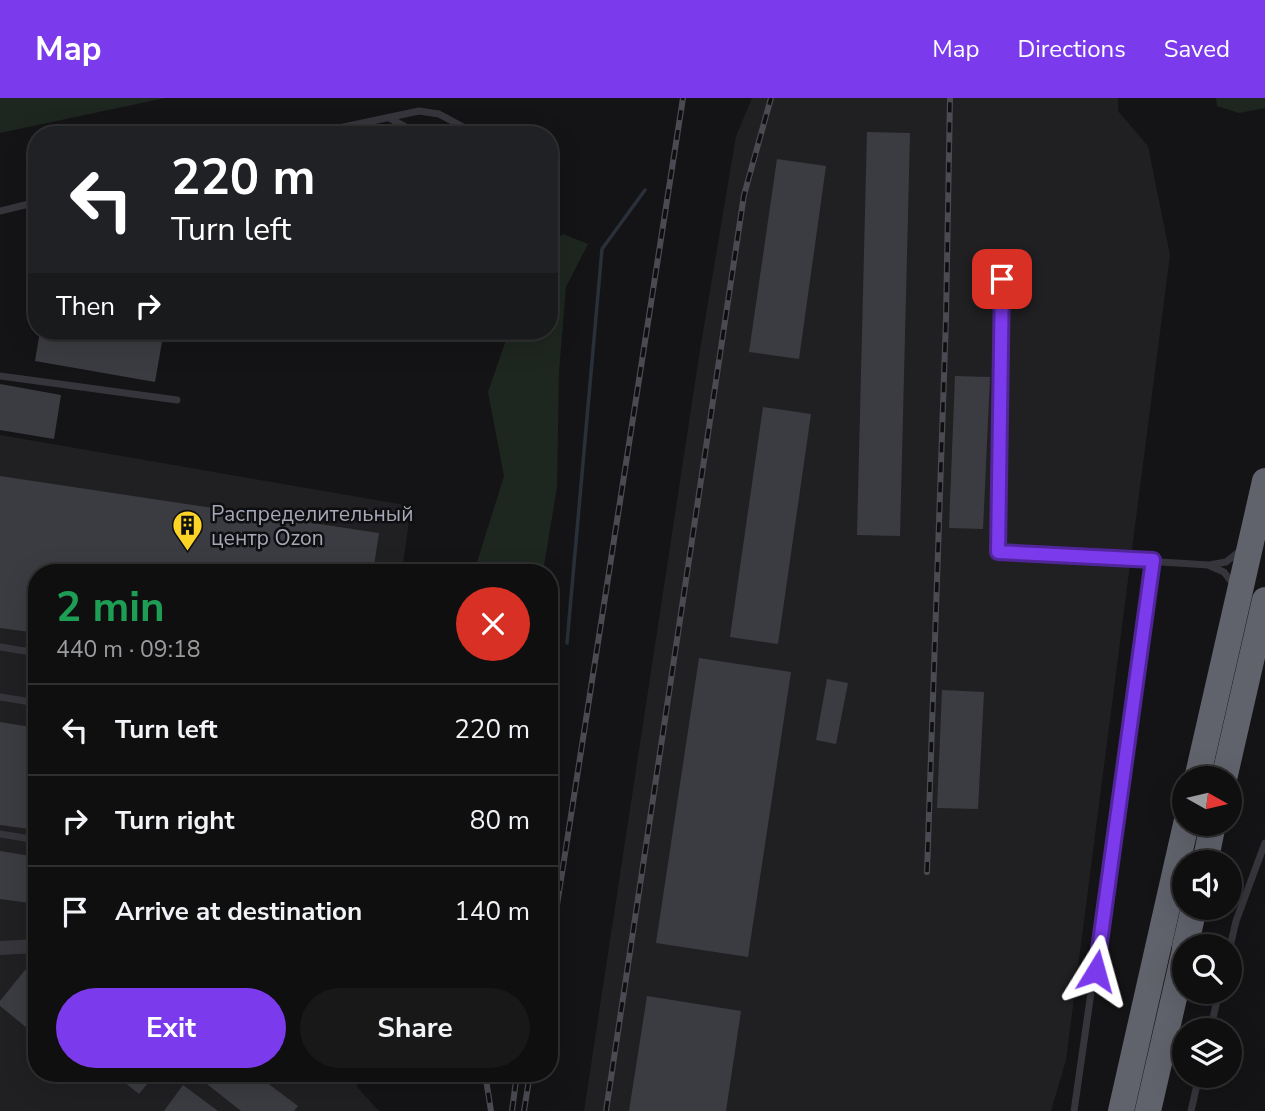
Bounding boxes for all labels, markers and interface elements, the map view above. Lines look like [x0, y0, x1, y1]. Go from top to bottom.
text: Map [35, 27, 102, 72]
text: Map [932, 33, 979, 65]
text: Directions [1017, 33, 1126, 65]
text: Saved [1164, 33, 1230, 65]
text: 220 m [171, 144, 315, 211]
icon: left [56, 154, 147, 245]
text: Turn left [171, 208, 291, 251]
pin [972, 249, 1032, 309]
icon: arrive [983, 260, 1021, 298]
icon: right [129, 287, 167, 325]
text: Then [56, 289, 115, 324]
place label: Распределительный центр Ozon [211, 500, 413, 552]
building icon: Распределительный центр Ozon [171, 509, 205, 553]
text: 2 min [56, 579, 165, 636]
button: close [456, 587, 530, 661]
text: 440 m · 09:18 [56, 634, 201, 665]
icon: left [56, 711, 94, 749]
text: Turn left [115, 712, 218, 747]
text: 220 m [454, 712, 530, 747]
north arrow [1172, 766, 1242, 836]
map controls [1172, 766, 1242, 1088]
icon: right [56, 802, 94, 840]
text: Turn right [115, 803, 234, 838]
text: 80 m [470, 803, 530, 838]
button: sound [1172, 850, 1242, 920]
icon: arrive [56, 893, 94, 931]
text: Arrive at destination [115, 894, 362, 929]
text: 140 m [454, 894, 530, 929]
position arrow [1059, 934, 1133, 1008]
button: search [1172, 934, 1242, 1004]
button: Exit [56, 988, 286, 1068]
button: Share [300, 988, 530, 1068]
button: layers [1172, 1018, 1242, 1088]

